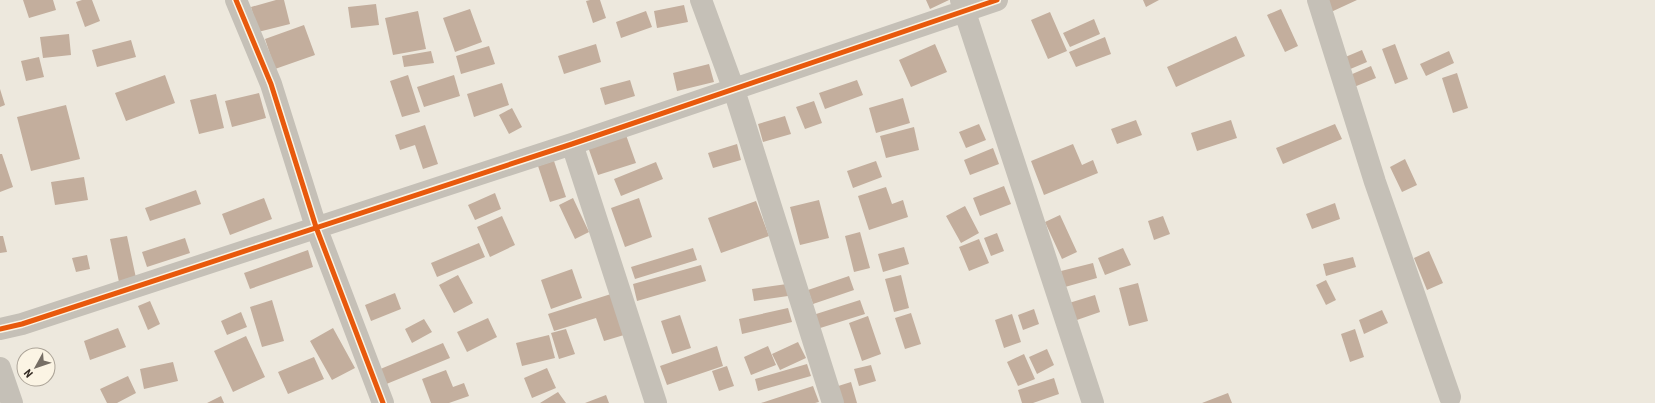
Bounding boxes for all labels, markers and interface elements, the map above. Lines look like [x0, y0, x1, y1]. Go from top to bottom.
north arrow [16, 347, 56, 387]
text: N [21, 366, 36, 380]

